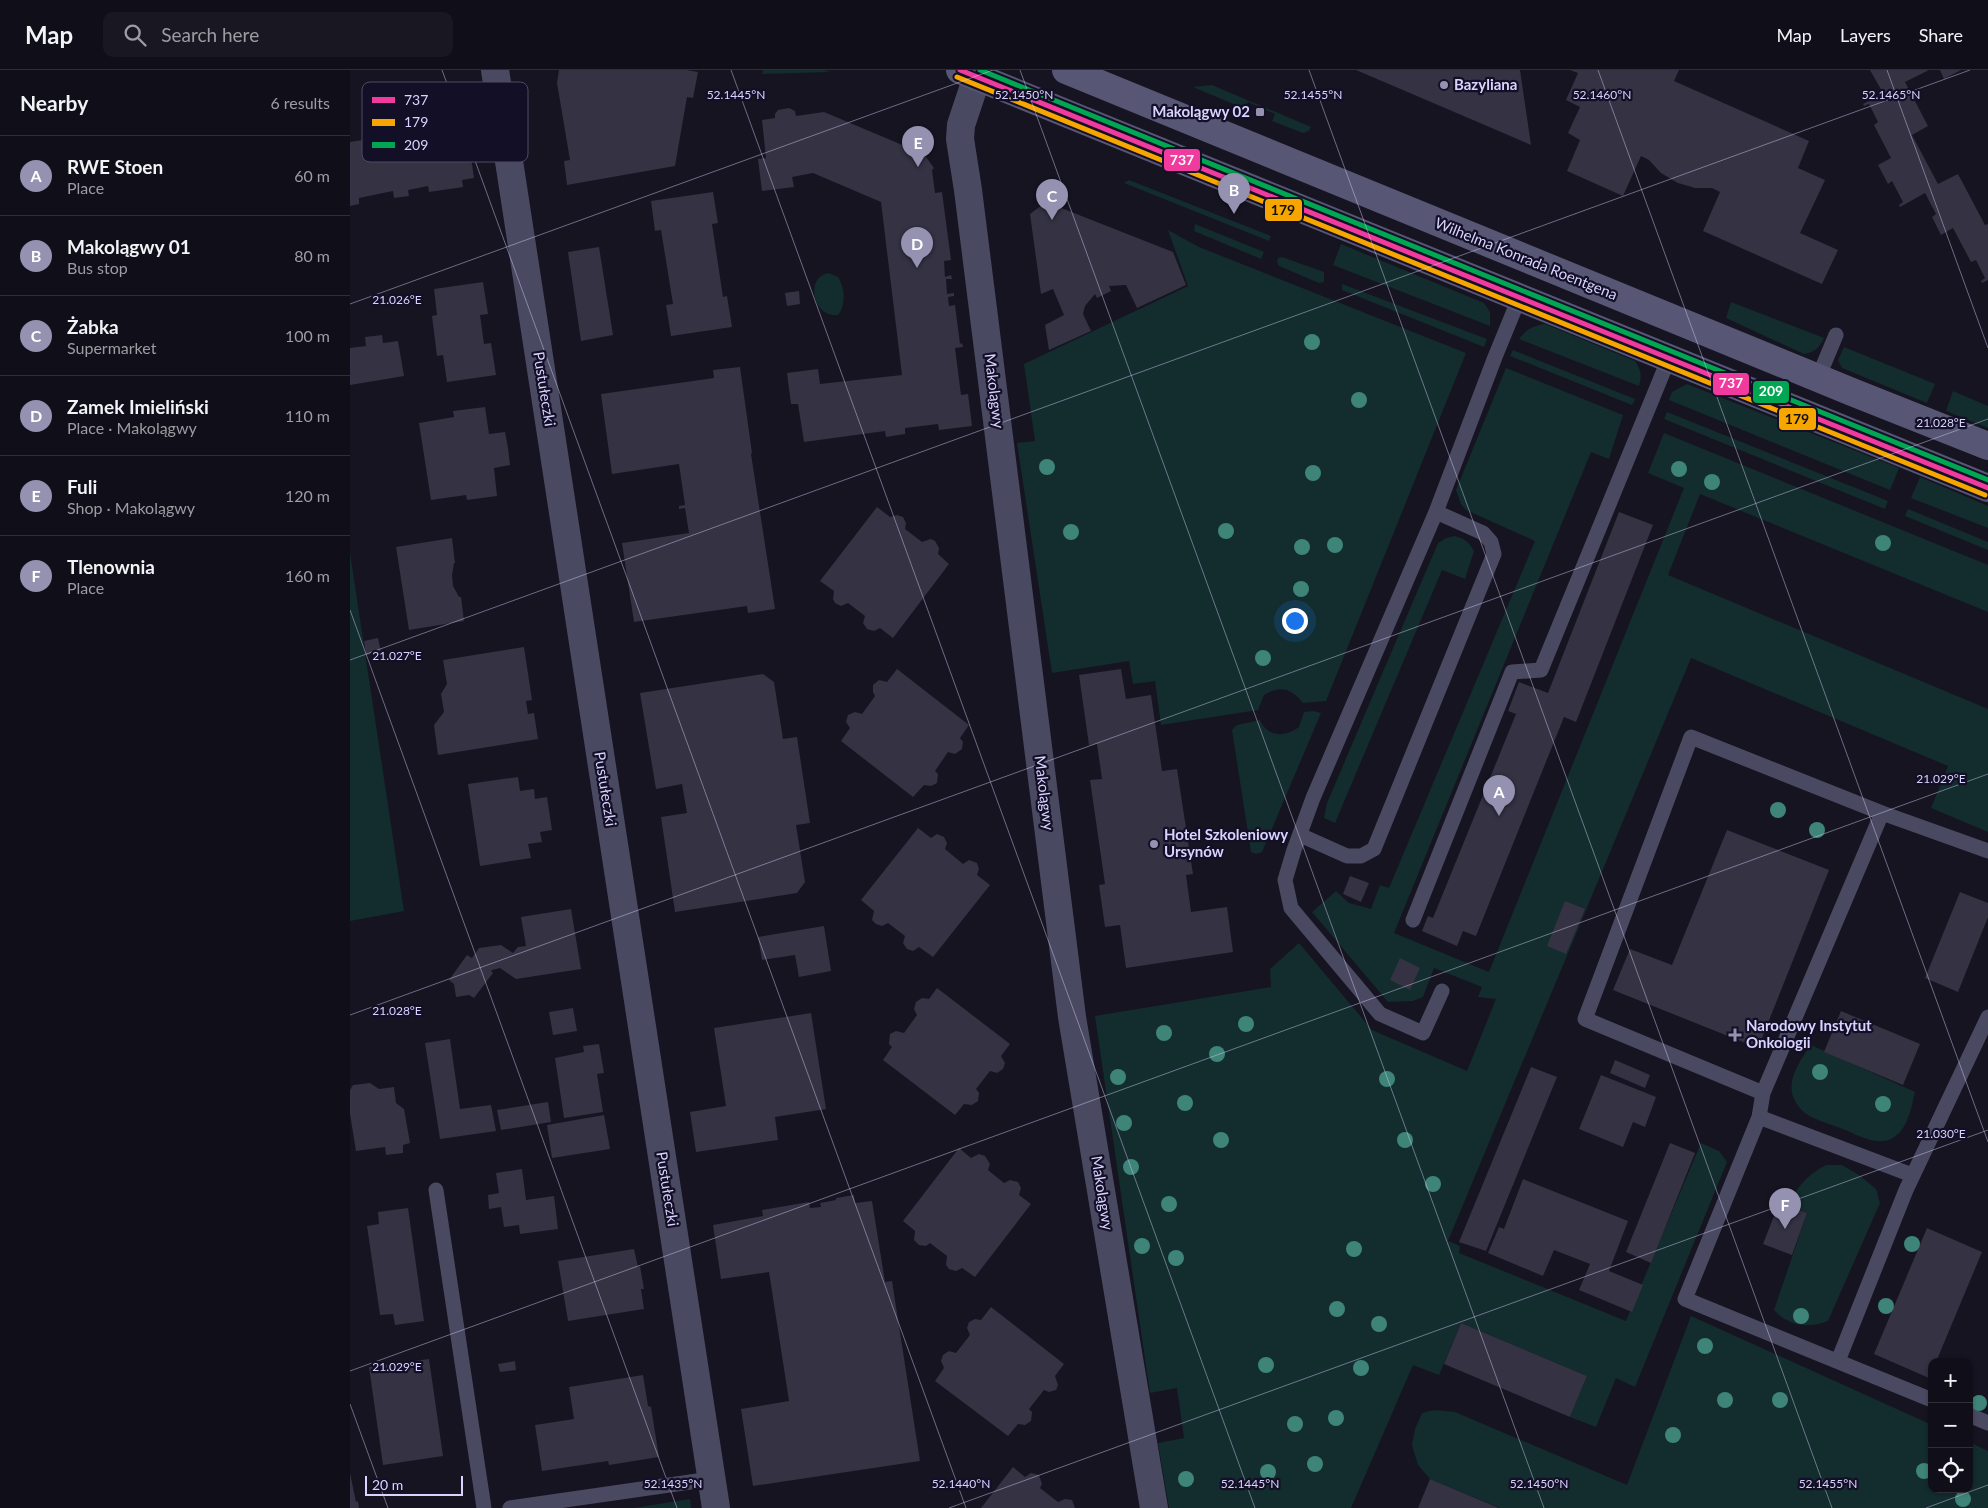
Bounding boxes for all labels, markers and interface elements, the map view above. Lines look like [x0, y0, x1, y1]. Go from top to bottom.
search box [103, 12, 453, 57]
text: Map [25, 20, 73, 49]
icon: search [121, 21, 149, 49]
text: Search here [161, 23, 259, 46]
text: Map [1776, 24, 1812, 46]
text: Layers [1840, 24, 1891, 46]
text: Share [1919, 24, 1963, 46]
place label: Bazyliana [1454, 75, 1517, 93]
marker: Bazyliana [1438, 79, 1450, 91]
legend [362, 82, 528, 162]
text: 52.1445°N [707, 87, 765, 102]
text: 52.1450°N [995, 87, 1053, 102]
text: 52.1455°N [1284, 87, 1342, 102]
text: 52.1460°N [1573, 87, 1631, 102]
text: 52.1465°N [1862, 87, 1920, 102]
text: Nearby [20, 90, 88, 115]
text: 737 [404, 91, 428, 108]
text: 6 results [270, 93, 330, 112]
place label: Makolągwy 02 [1152, 102, 1250, 120]
marker: Makolągwy 02 [1254, 106, 1266, 118]
text: 179 [404, 113, 428, 130]
pin: E [902, 126, 934, 167]
text: 209 [404, 136, 428, 153]
line badge: 737 [1163, 148, 1201, 172]
text: 737 [1170, 151, 1194, 168]
text: RWE Stoen [67, 155, 163, 178]
text: A [30, 166, 42, 185]
text: 60 m [294, 166, 330, 185]
pin: B [1218, 173, 1250, 214]
text: Place [67, 178, 104, 197]
pin: C [1036, 179, 1068, 220]
line badge: 179 [1264, 198, 1303, 222]
text: 179 [1271, 201, 1295, 218]
street label: Wilhelma Konrada Roentgena [1433, 213, 1620, 303]
pin: D [901, 227, 933, 268]
text: Makolągwy 01 [67, 235, 191, 258]
text: B [31, 246, 41, 265]
text: 80 m [294, 246, 330, 265]
text: Bus stop [67, 258, 128, 277]
text: 21.026°E [372, 292, 422, 307]
text: Żabka [67, 315, 119, 338]
text: C [31, 326, 41, 345]
text: 100 m [285, 326, 330, 345]
text: Supermarket [67, 338, 156, 357]
street label: Pustułeczki [530, 350, 560, 427]
street label: Makolągwy [981, 352, 1009, 430]
line badge: 737 [1712, 372, 1750, 396]
text: 737 [1719, 374, 1743, 391]
line badge: 209 [1752, 380, 1790, 404]
text: 209 [1759, 382, 1783, 399]
text: Zamek Imieliński [67, 395, 209, 418]
text: D [30, 406, 42, 425]
text: 110 m [285, 406, 330, 425]
line badge: 179 [1778, 407, 1817, 431]
text: 179 [1785, 410, 1809, 427]
text: 21.028°E [1916, 415, 1966, 430]
text: Place · Makolągwy [67, 418, 197, 437]
text: Fuli [67, 475, 97, 498]
text: E [31, 486, 41, 505]
text: 120 m [285, 486, 330, 505]
text: Shop · Makolągwy [67, 498, 195, 517]
text: Tlenownia [67, 555, 155, 578]
text: F [31, 566, 41, 585]
text: 160 m [285, 566, 330, 585]
text: Place [67, 578, 104, 597]
your location [1282, 608, 1308, 634]
text: 21.027°E [372, 648, 422, 663]
street label: Pustułeczki [591, 750, 621, 827]
street label: Makolągwy [1031, 754, 1059, 832]
text: 21.029°E [1916, 771, 1966, 786]
pin: A [1483, 775, 1515, 816]
place label: Hotel Szkoleniowy Ursynów [1164, 825, 1288, 860]
marker: Hotel Szkoleniowy Ursynów [1148, 838, 1160, 850]
text: 21.028°E [372, 1003, 422, 1018]
place label: Narodowy Instytut Onkologii [1746, 1016, 1872, 1051]
marker: Narodowy Instytut Onkologii [1728, 1028, 1742, 1042]
text: 21.030°E [1916, 1126, 1966, 1141]
street label: Pustułeczki [653, 1150, 683, 1227]
street label: Makolągwy [1088, 1154, 1118, 1232]
pin: F [1769, 1188, 1801, 1229]
map controls [1928, 1358, 1973, 1493]
button: + [1928, 1358, 1973, 1403]
text: 21.029°E [372, 1359, 422, 1374]
button: − [1928, 1403, 1973, 1448]
button: locate [1928, 1448, 1973, 1493]
scale bar [365, 1473, 462, 1496]
text: 20 m [372, 1476, 403, 1493]
text: 52.1435°N [644, 1476, 702, 1491]
text: 52.1440°N [932, 1476, 990, 1491]
text: 52.1445°N [1221, 1476, 1279, 1491]
text: 52.1450°N [1510, 1476, 1568, 1491]
text: 52.1455°N [1799, 1476, 1857, 1491]

